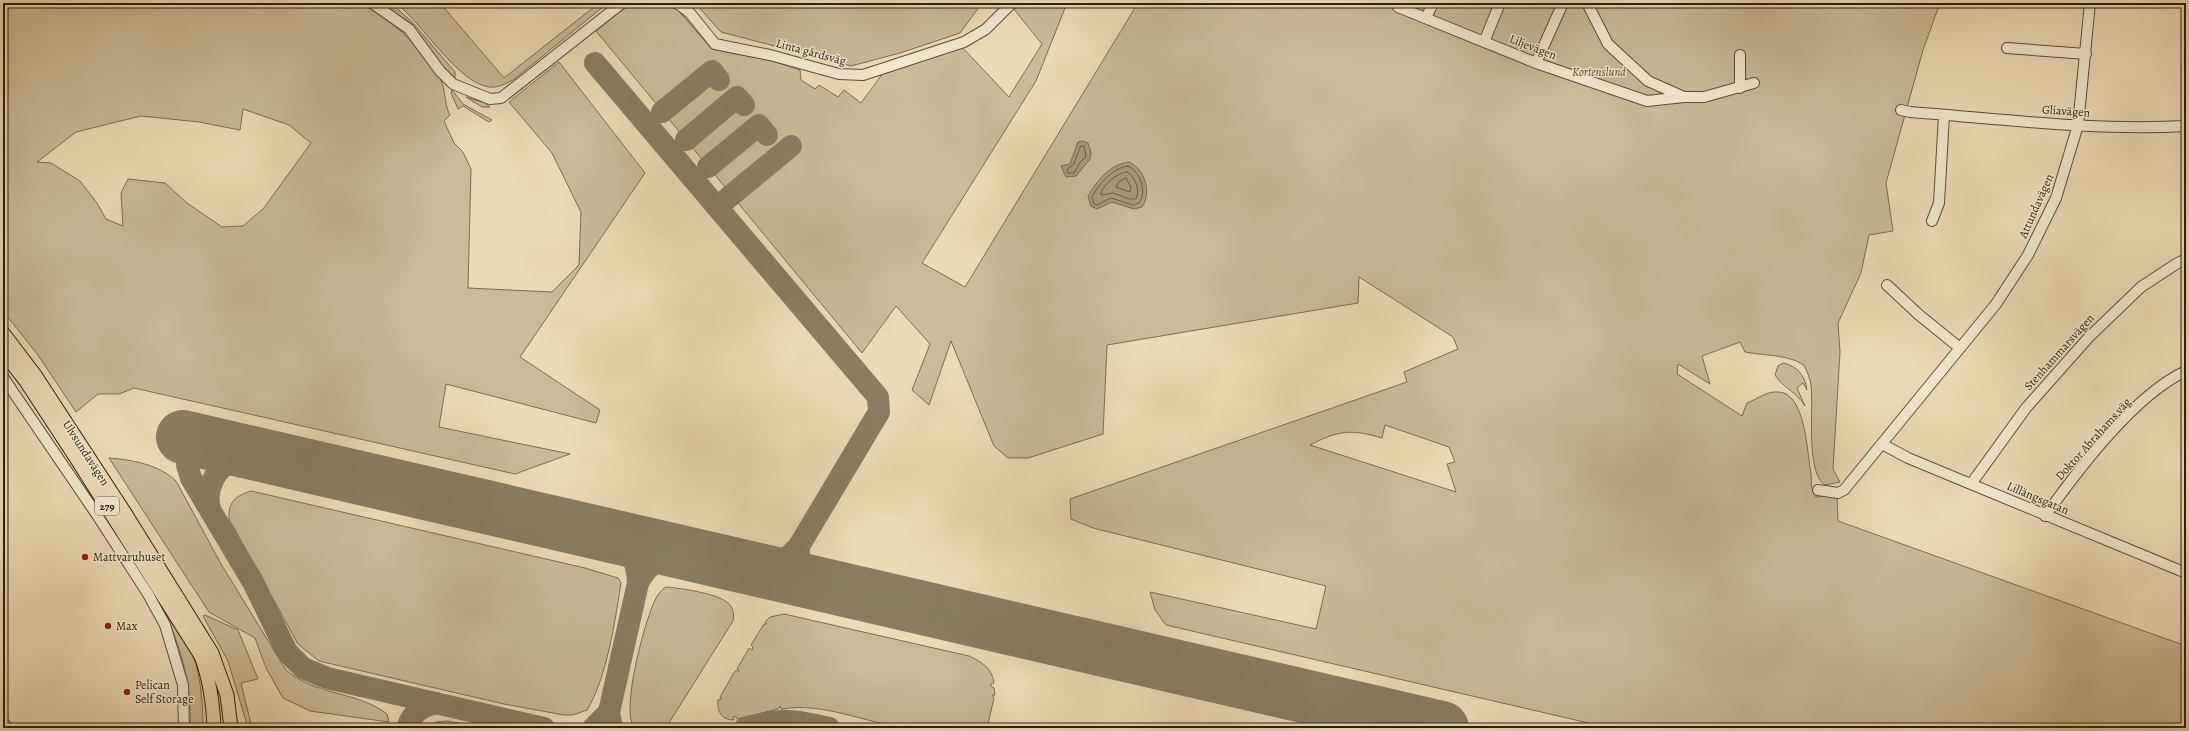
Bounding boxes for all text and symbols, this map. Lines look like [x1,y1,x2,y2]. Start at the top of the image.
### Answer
street label: Liljevägen [1507,31,1559,63]
street label: Linta gårdsväg [774,35,848,69]
park label: Kortenslund [1572,64,1626,80]
street label: Gliavägen [2041,101,2091,121]
street label: Attundavägen [2014,171,2057,241]
street label: Stenhammarsvägen [2020,310,2098,394]
street label: Doktor Abrahams väg [2052,394,2134,484]
street label: Ulvsundavägen [59,417,113,489]
street label: Lillängsgatan [2005,478,2072,518]
road number: 279 [95,497,119,515]
place label: Mattvaruhuset [93,549,165,565]
marker: Mattvaruhuset [80,552,90,562]
place label: Max [116,618,138,634]
marker: Max [103,621,113,631]
place label: Pelican Self Storage [135,677,194,707]
marker: Pelican Self Storage [122,687,132,697]

